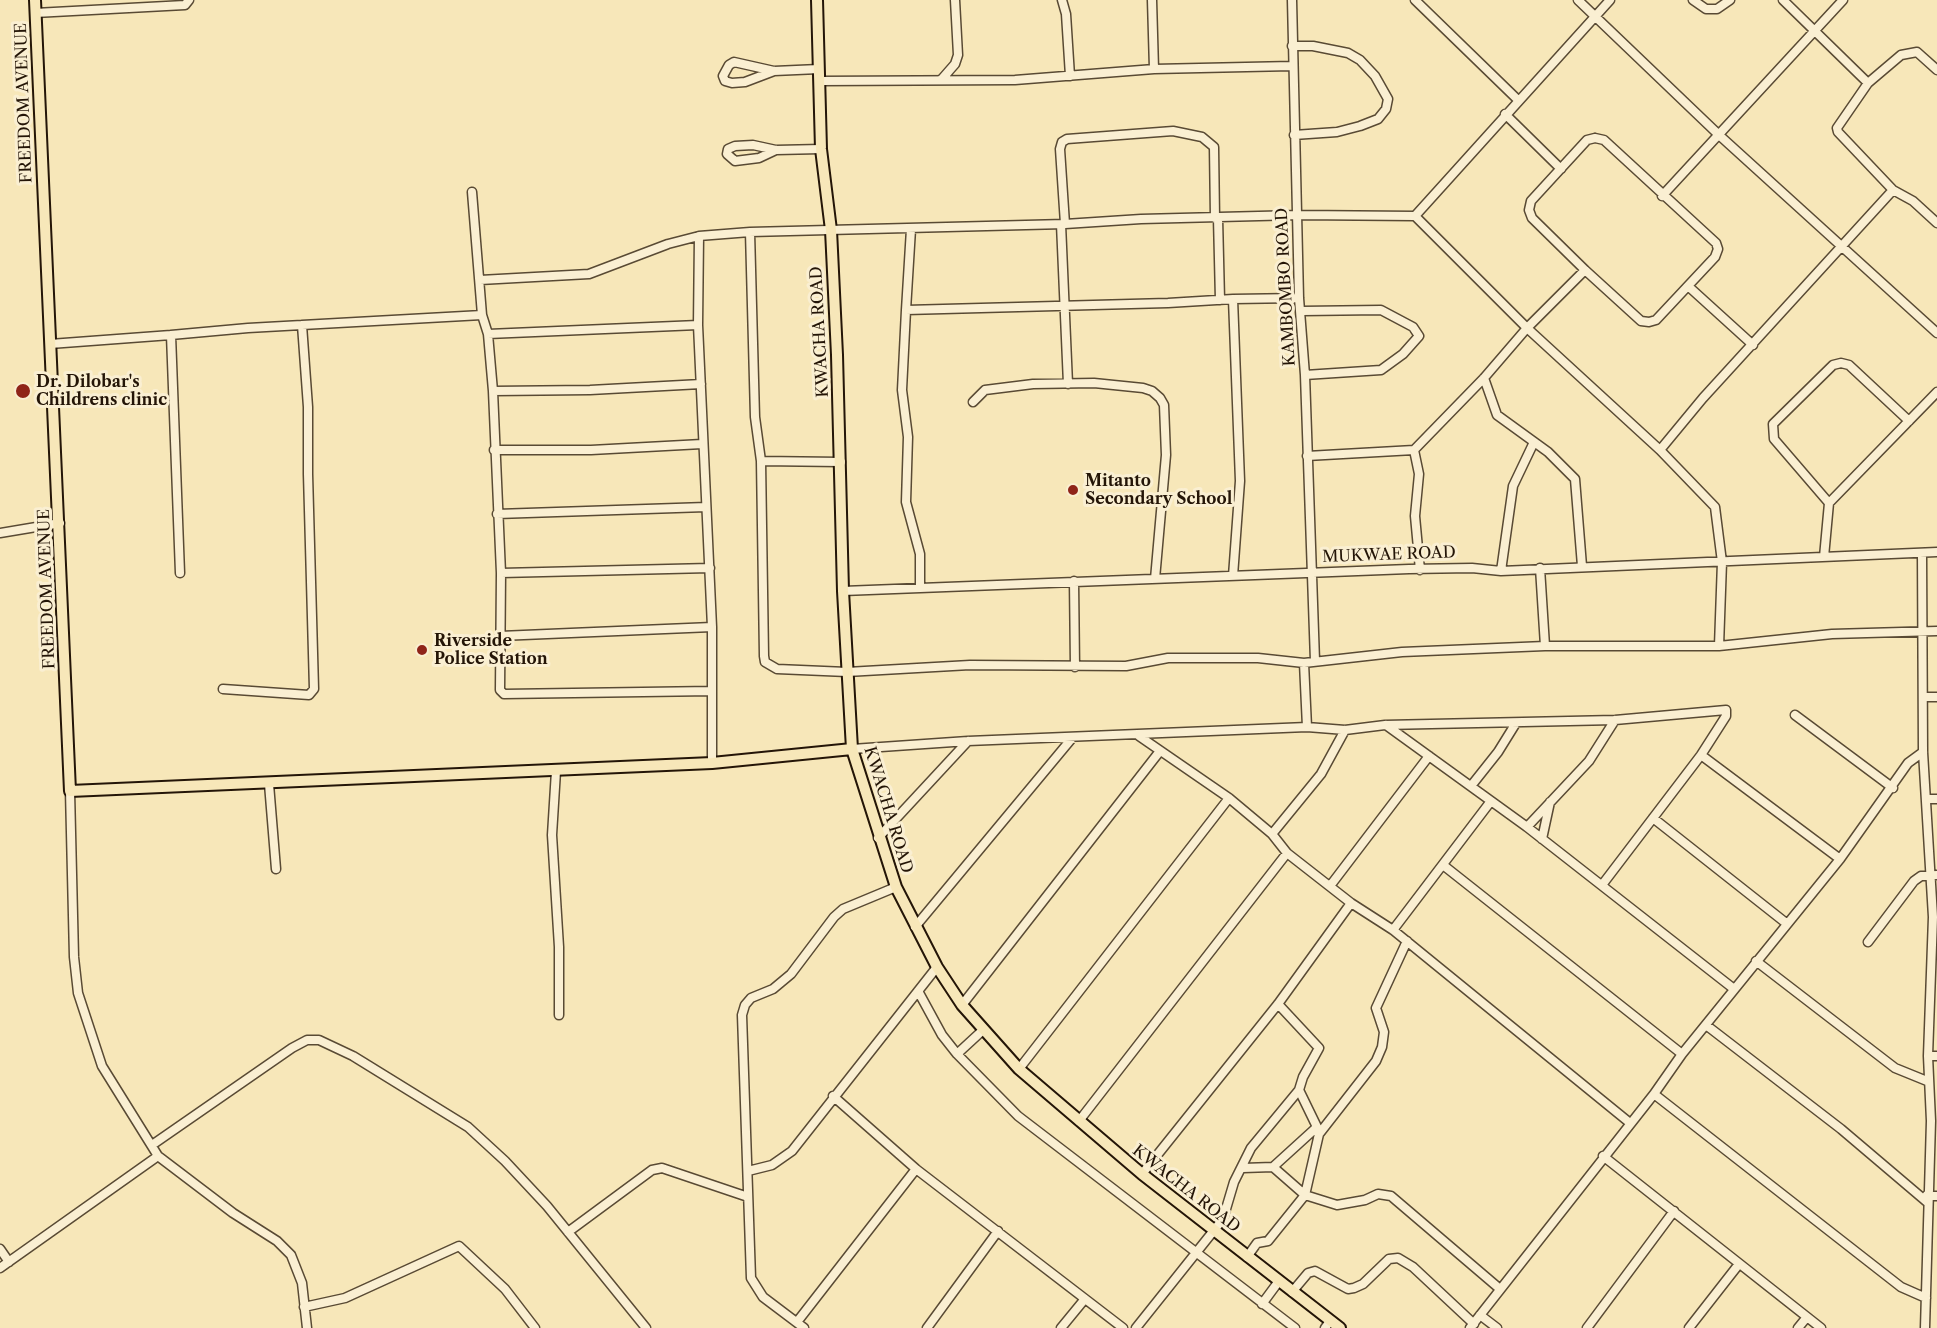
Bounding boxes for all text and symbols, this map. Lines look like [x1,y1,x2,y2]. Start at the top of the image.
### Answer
street label: FREEDOM AVENUE [12,23,36,183]
street label: KAMBOMBO ROAD [1272,207,1300,367]
street label: KWACHA ROAD [807,266,833,398]
place label: Dr. Dilobar's Childrens clinic [36,372,167,410]
marker: Dr. Dilobar's Childrens clinic [14,382,32,400]
place label: Mitanto Secondary School [1085,471,1232,509]
marker: Mitanto Secondary School [1066,483,1080,497]
street label: FREEDOM AVENUE [35,509,59,669]
street label: MUKWAE ROAD [1322,543,1456,567]
place label: Riverside Police Station [434,631,548,669]
marker: Riverside Police Station [415,643,429,657]
street label: KWACHA ROAD [860,744,916,876]
street label: KWACHA ROAD [1128,1141,1244,1237]

